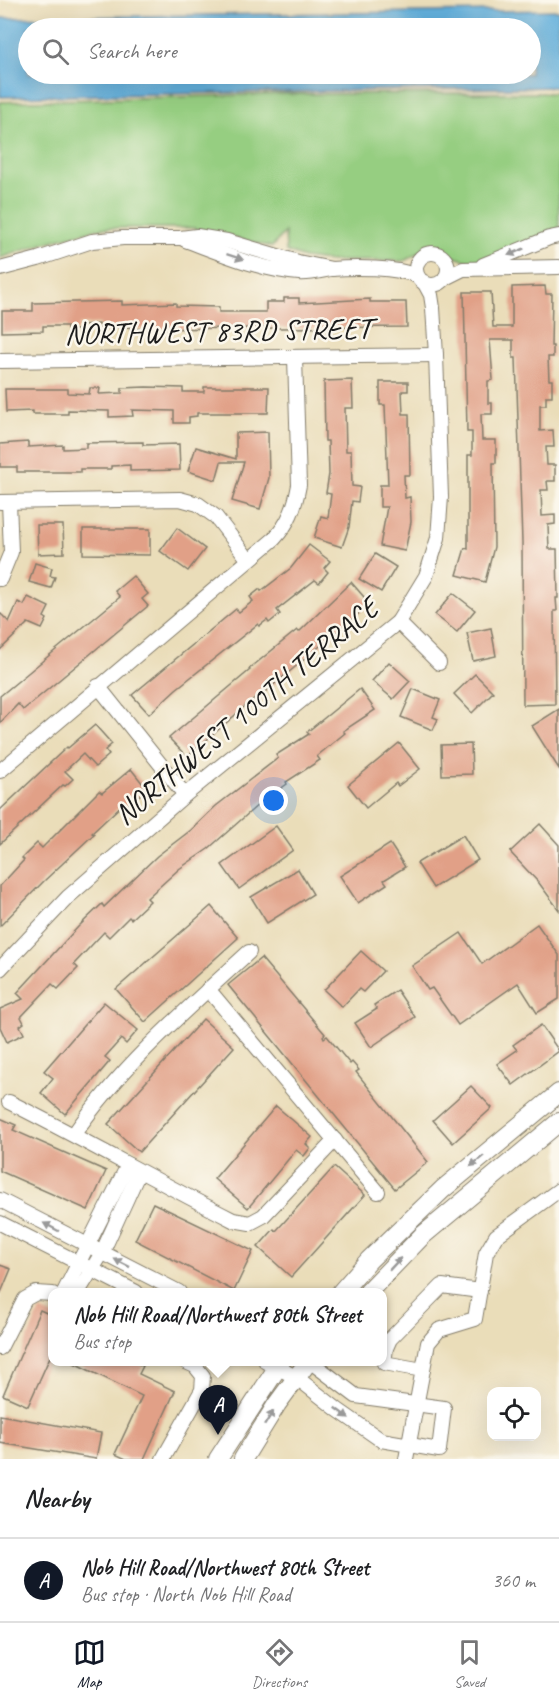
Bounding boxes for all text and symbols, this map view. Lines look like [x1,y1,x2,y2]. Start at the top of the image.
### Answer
search box [18,18,541,84]
icon: search [39,35,72,68]
text: Search here [87,37,177,65]
one-way arrow [506,247,524,257]
one-way arrow [226,253,244,262]
street label: NORTHWEST 83RD STREET [64,309,379,353]
street label: NORTHWEST 100TH TERRACE [106,587,389,833]
your location [259,786,288,815]
one-way arrow [469,1154,485,1167]
one-way arrow [42,1222,60,1232]
one-way arrow [113,1258,130,1268]
one-way arrow [387,1258,401,1272]
popup [48,1288,387,1366]
text: Nob Hill Road/Northwest 80th Street [73,1301,362,1329]
text: Bus stop [73,1329,131,1354]
pin: A [198,1386,238,1435]
map controls [487,1387,541,1441]
button: locate [487,1387,541,1441]
one-way arrow [334,1407,350,1419]
one-way arrow [263,1410,275,1426]
text: Nearby [24,1482,89,1515]
text: Nob Hill Road/Northwest 80th Street [81,1554,369,1582]
text: A [38,1568,49,1593]
text: 360 m [492,1568,535,1593]
text: Bus stop · North Nob Hill Road [81,1582,291,1607]
tab: Map [73,1636,106,1692]
tab: Directions [252,1636,307,1692]
tab: Saved [453,1636,486,1692]

